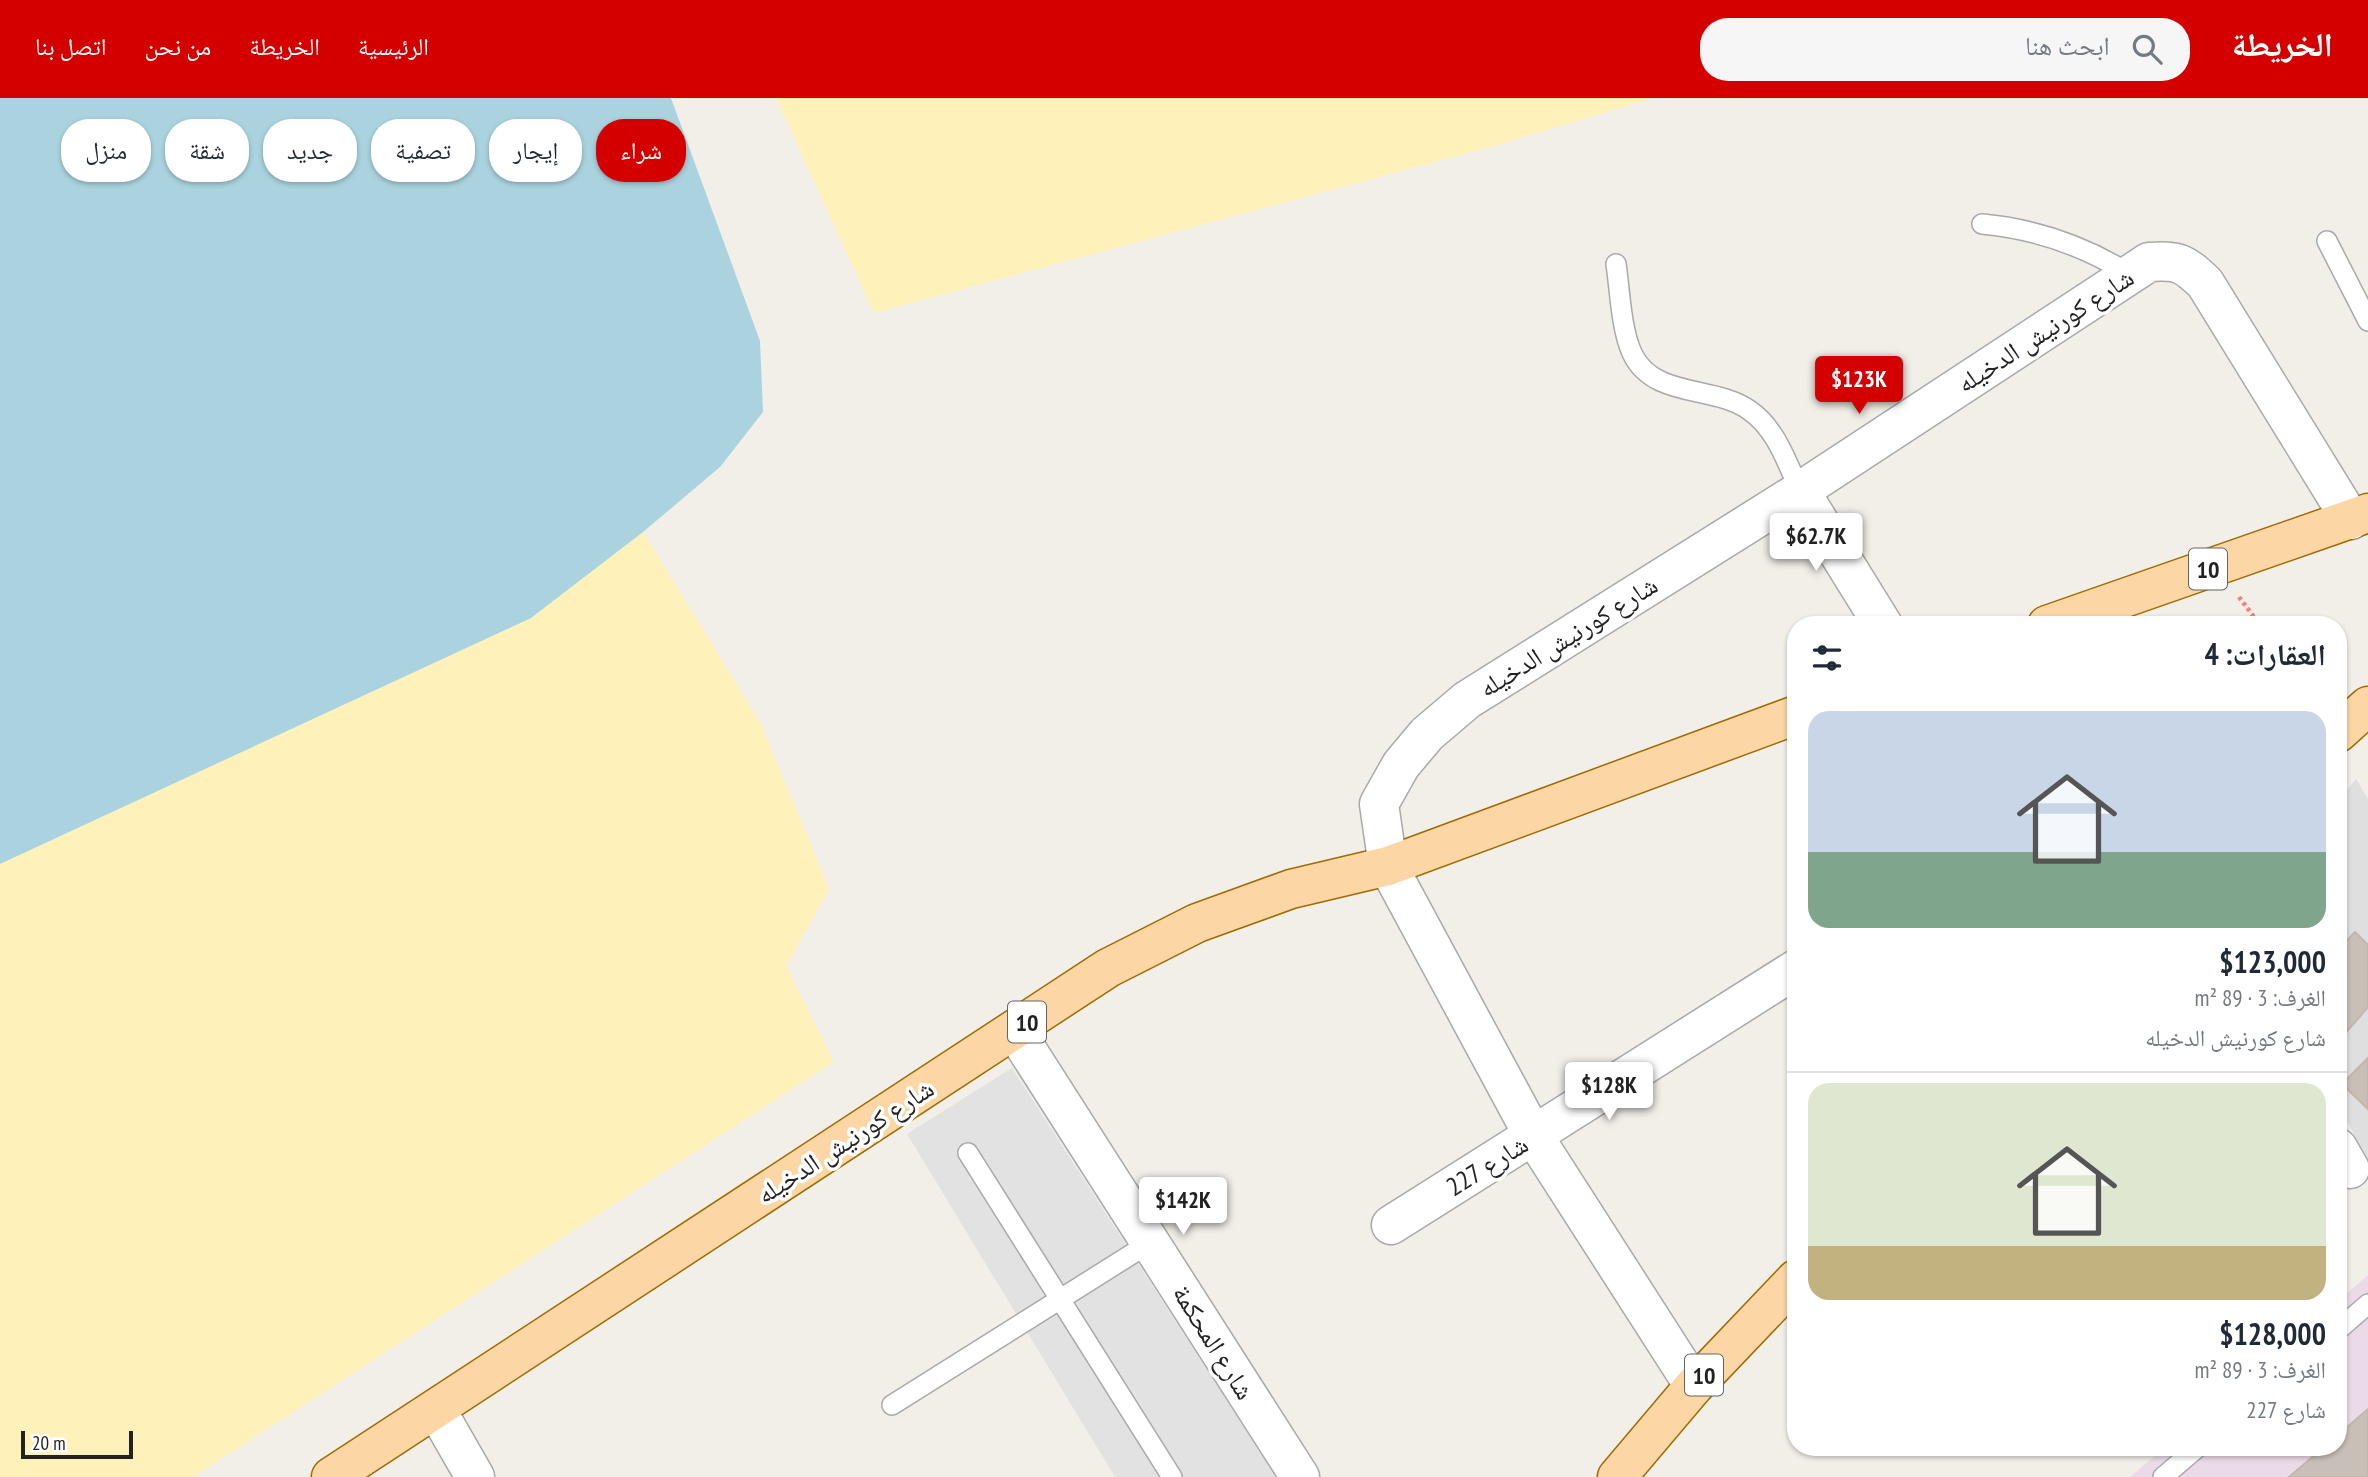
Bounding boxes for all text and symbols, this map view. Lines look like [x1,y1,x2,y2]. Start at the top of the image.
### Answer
search box [1700,18,2190,81]
text: الخريطة [2232,22,2333,65]
text: ابحث هنا [2025,29,2110,62]
icon: search [2128,30,2166,68]
text: اتصل بنا [35,31,107,62]
text: من نحن [145,31,211,62]
text: الخريطة [249,31,320,62]
text: الرئيسية [358,31,429,62]
chip: منزل [61,119,151,182]
chip: شقة [165,119,249,182]
chip: جديد [263,119,357,182]
chip: تصفية [371,119,475,182]
chip: إيجار [489,119,582,182]
chip: شراء [596,119,686,182]
street label: شارع كورنيش الدخيله [1950,260,2140,400]
pin: $123K [1810,356,1908,416]
text: $123K [1831,364,1887,393]
pin: $62.7K [1759,514,1873,573]
text: $62.7K [1786,521,1846,550]
road number: 10 [2189,548,2227,590]
street label: شارع كورنيش الدخيله [1473,568,1663,704]
text: العقارات: 4 [2204,634,2326,673]
icon: filters [1808,639,1846,677]
icon: home [2004,756,2130,882]
text: $123,000 [2219,942,2326,981]
text: الغرف: 3 · 89 m² [2195,983,2326,1012]
road number: 10 [1008,1002,1046,1042]
text: شارع كورنيش الدخيله [2145,1023,2326,1052]
pin: $128K [1560,1062,1658,1122]
text: $128K [1581,1070,1637,1099]
street label: شارع كورنيش الدخيله [750,1071,940,1211]
street label: شارع 227 [1440,1127,1534,1203]
icon: home [2004,1128,2130,1254]
pin: $142K [1134,1178,1232,1237]
text: $142K [1155,1185,1211,1214]
street label: شارع المحكمة [1166,1279,1262,1405]
text: $128,000 [2219,1314,2326,1353]
road number: 10 [1685,1354,1723,1395]
text: الغرف: 3 · 89 m² [2195,1355,2326,1384]
text: شارع 227 [2246,1395,2326,1424]
scale bar [21,1428,133,1460]
text: 20 m [32,1431,66,1455]

